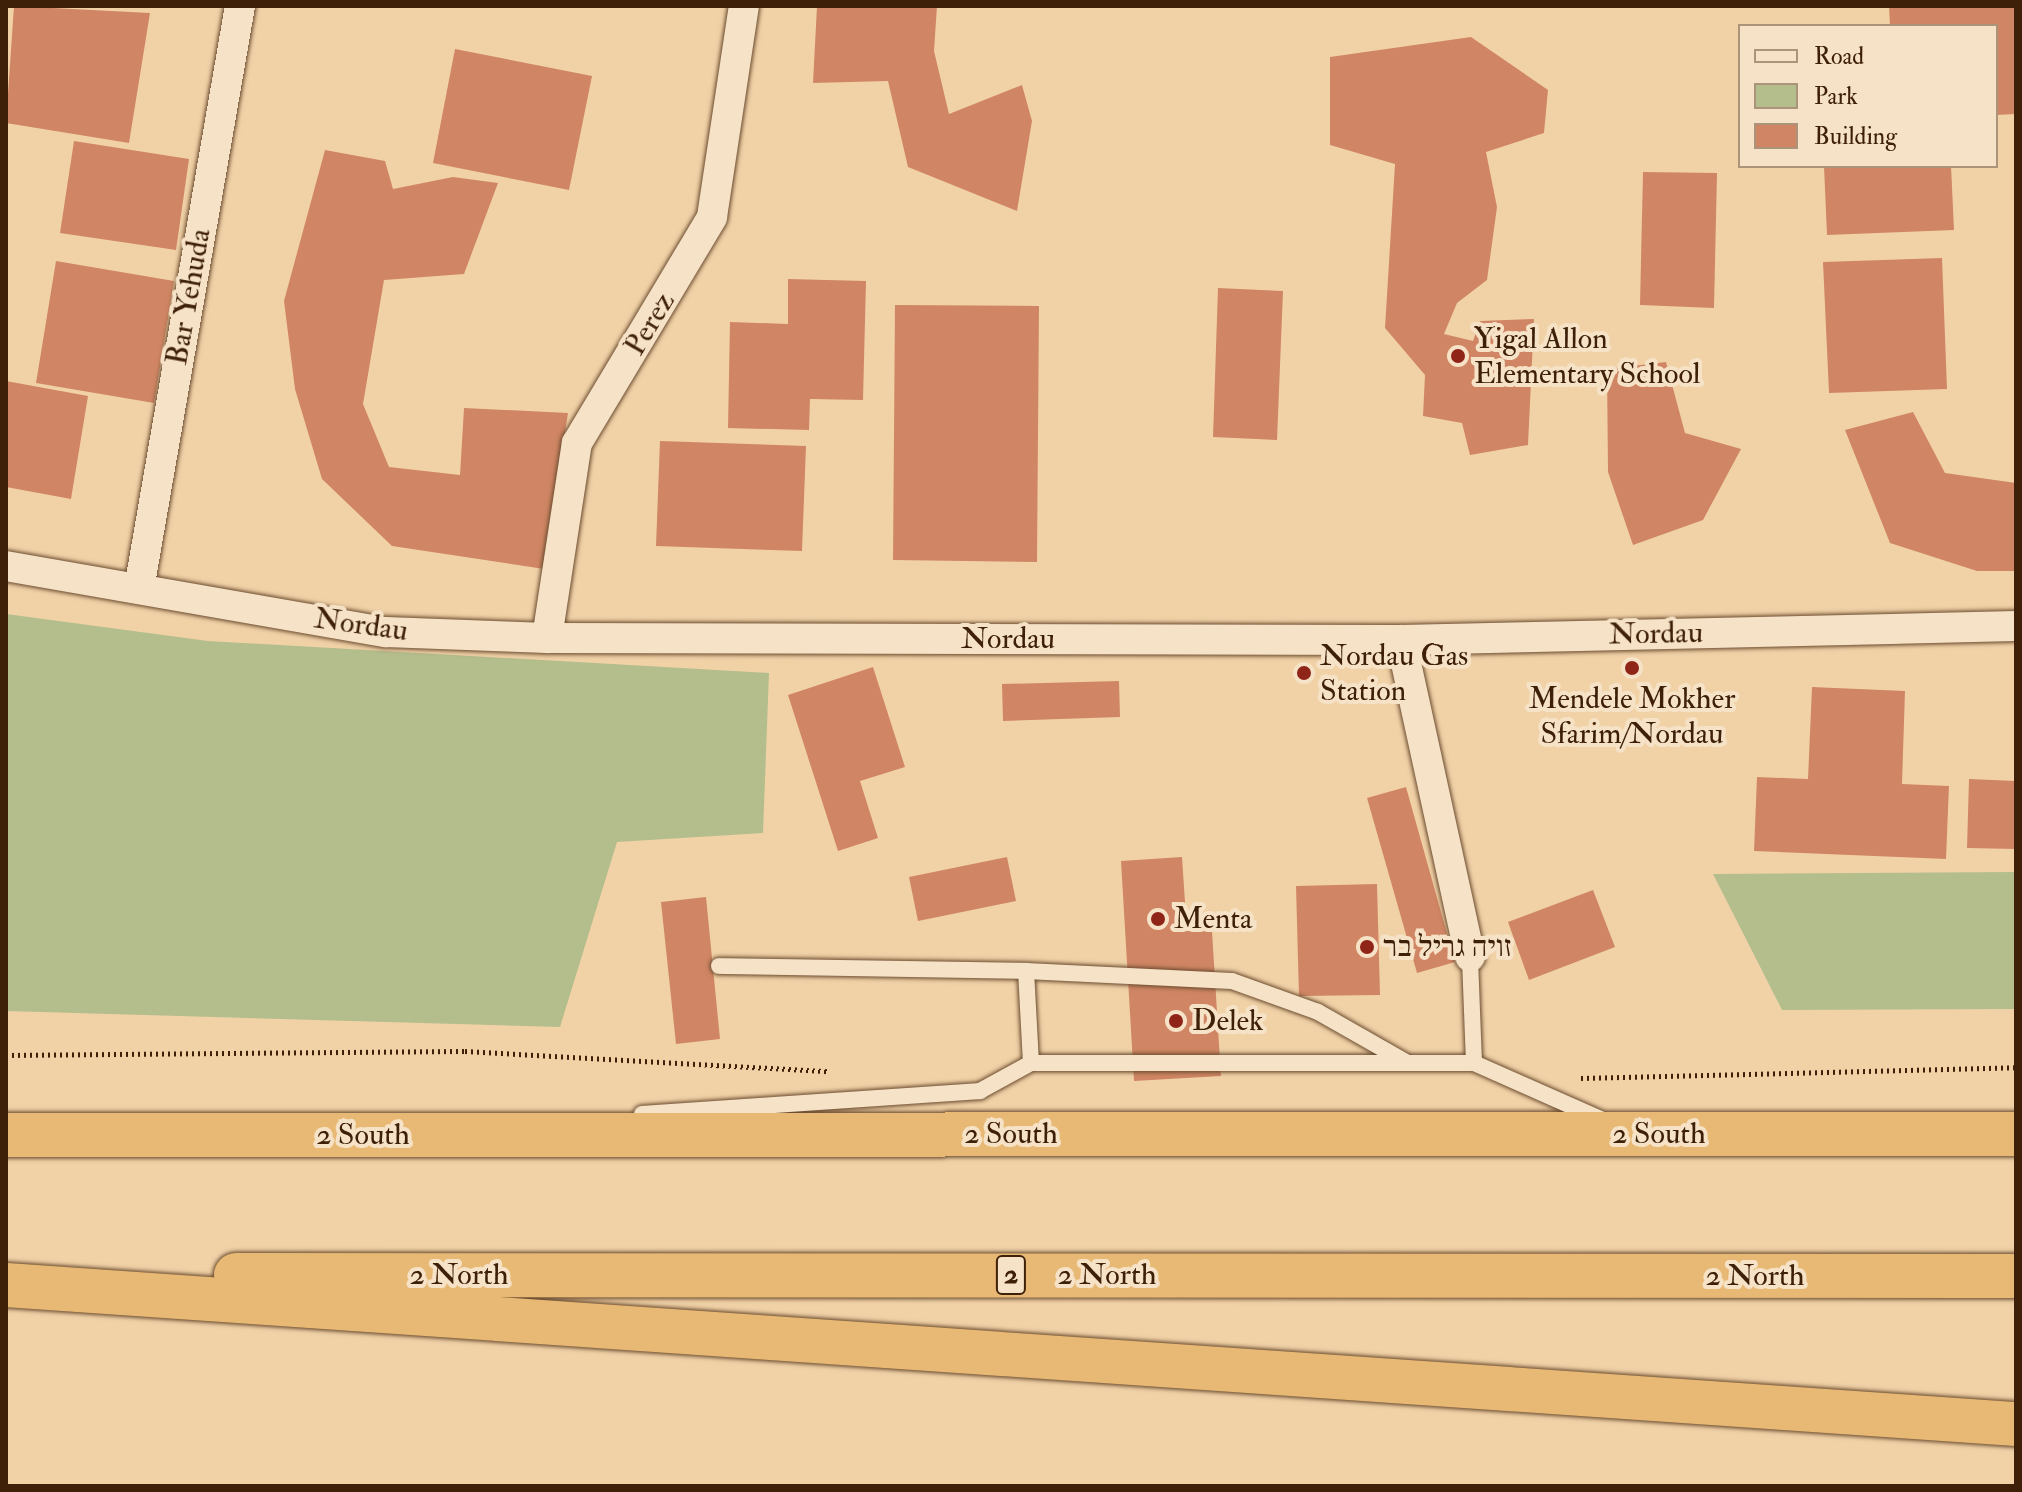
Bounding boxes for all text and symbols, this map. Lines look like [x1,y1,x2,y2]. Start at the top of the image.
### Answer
legend [1738,24,1998,168]
text: Road [1814,41,1864,72]
text: Park [1814,81,1858,112]
text: Building [1814,121,1897,152]
street label: Bar Yehuda [159,226,219,368]
street label: Perez [617,286,683,362]
place label: Yigal Allon Elementary School [1474,321,1700,392]
marker: Yigal Allon Elementary School [1449,347,1467,365]
street label: Nordau [312,601,410,649]
street label: Nordau [1609,615,1703,653]
street label: Nordau [961,621,1055,657]
place label: Nordau Gas Station [1320,638,1468,708]
marker: Mendele Mokher Sfarim/Nordau [1623,659,1641,677]
marker: Nordau Gas Station [1295,664,1313,682]
place label: Mendele Mokher Sfarim/Nordau [1529,681,1735,752]
place label: Menta [1174,901,1252,937]
marker: Menta [1149,910,1167,928]
place label: זויה גריל בר [1383,929,1512,965]
marker: זויה גריל בר [1358,938,1376,956]
place label: Delek [1192,1003,1263,1039]
marker: Delek [1167,1012,1185,1030]
street label: 2 South [964,1116,1058,1152]
street label: 2 South [1612,1116,1706,1152]
street label: 2 South [316,1117,410,1153]
road number: 2 [995,1251,1027,1299]
street label: 2 North [410,1257,508,1293]
street label: 2 North [1058,1257,1156,1293]
street label: 2 North [1706,1258,1804,1294]

